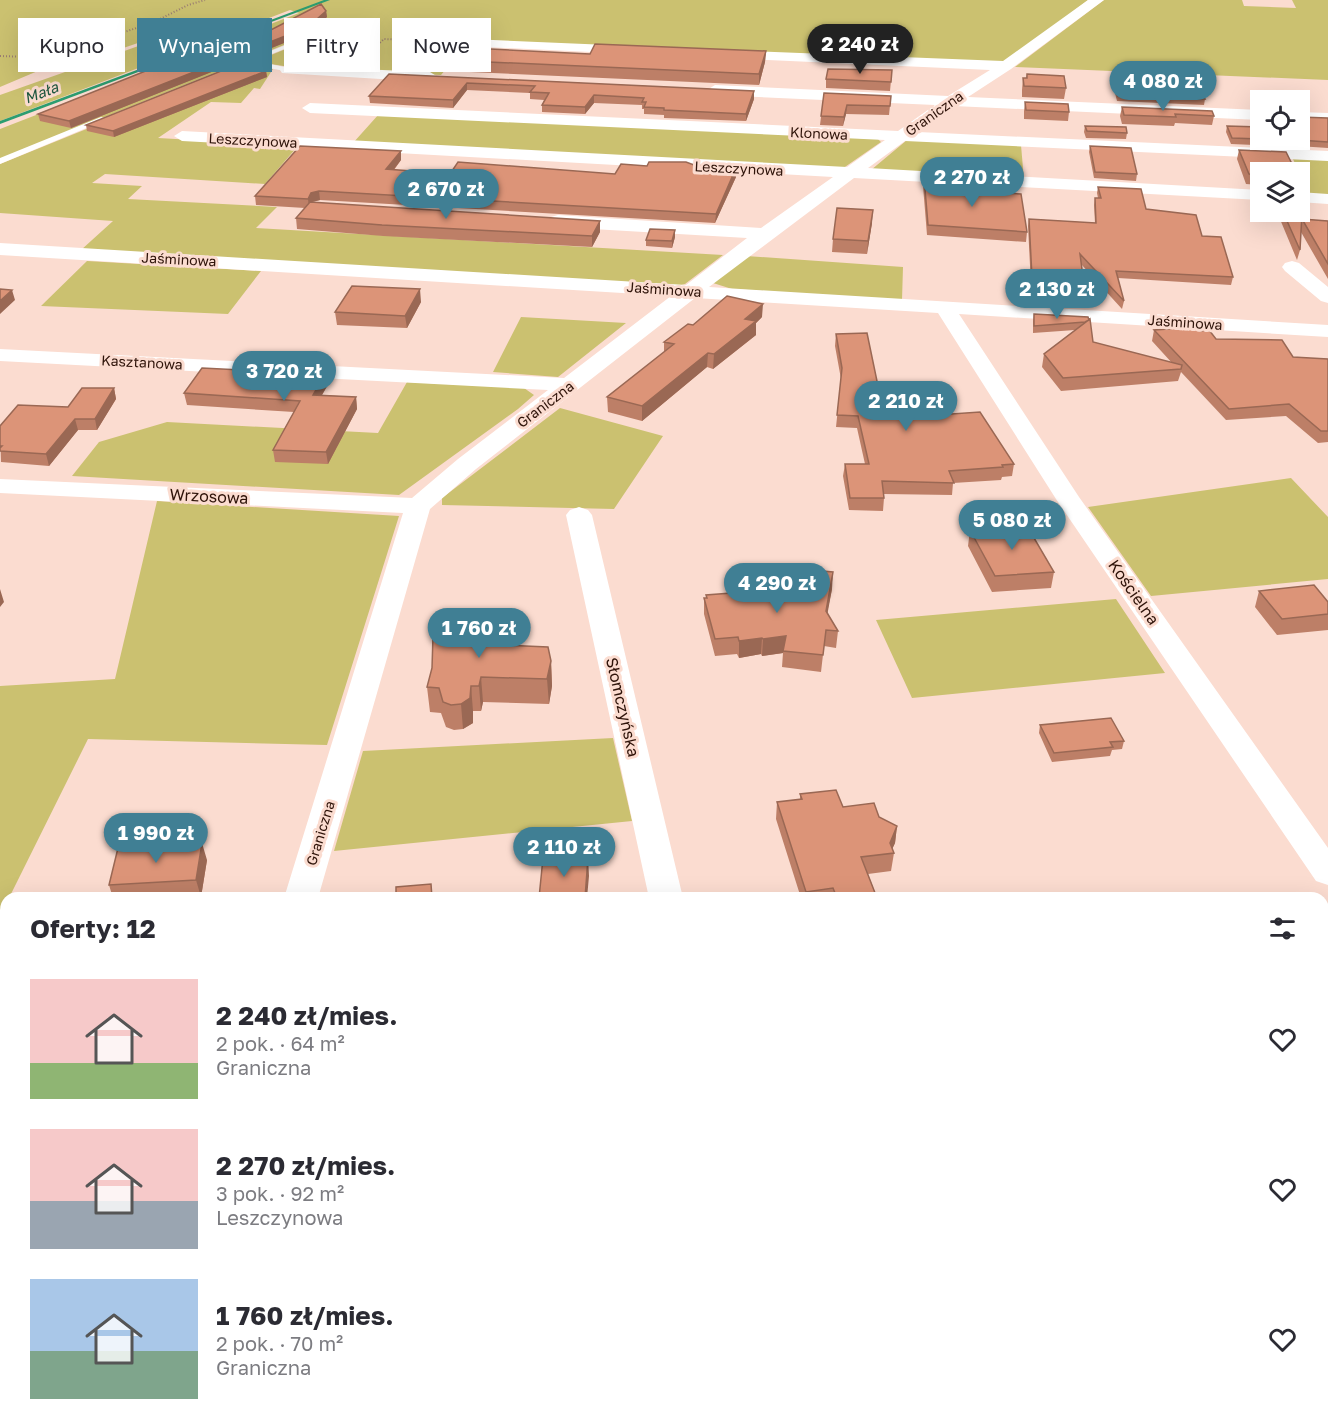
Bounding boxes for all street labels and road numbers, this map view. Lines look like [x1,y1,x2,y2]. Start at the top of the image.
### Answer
street label: Graniczna [902,87,966,139]
street label: Klonowa [790,123,848,143]
street label: Leszczynowa [208,129,298,151]
street label: Leszczynowa [694,157,784,179]
street label: Jaśminowa [141,249,217,269]
street label: Jaśminowa [626,278,702,300]
street label: Jaśminowa [1147,311,1223,333]
street label: Kasztanowa [101,351,183,373]
street label: Graniczna [513,377,577,431]
street label: Wrzosowa [169,484,249,508]
street label: Kościelna [1104,556,1164,628]
street label: Słomczyńska [602,655,644,759]
street label: Graniczna [302,799,338,867]

